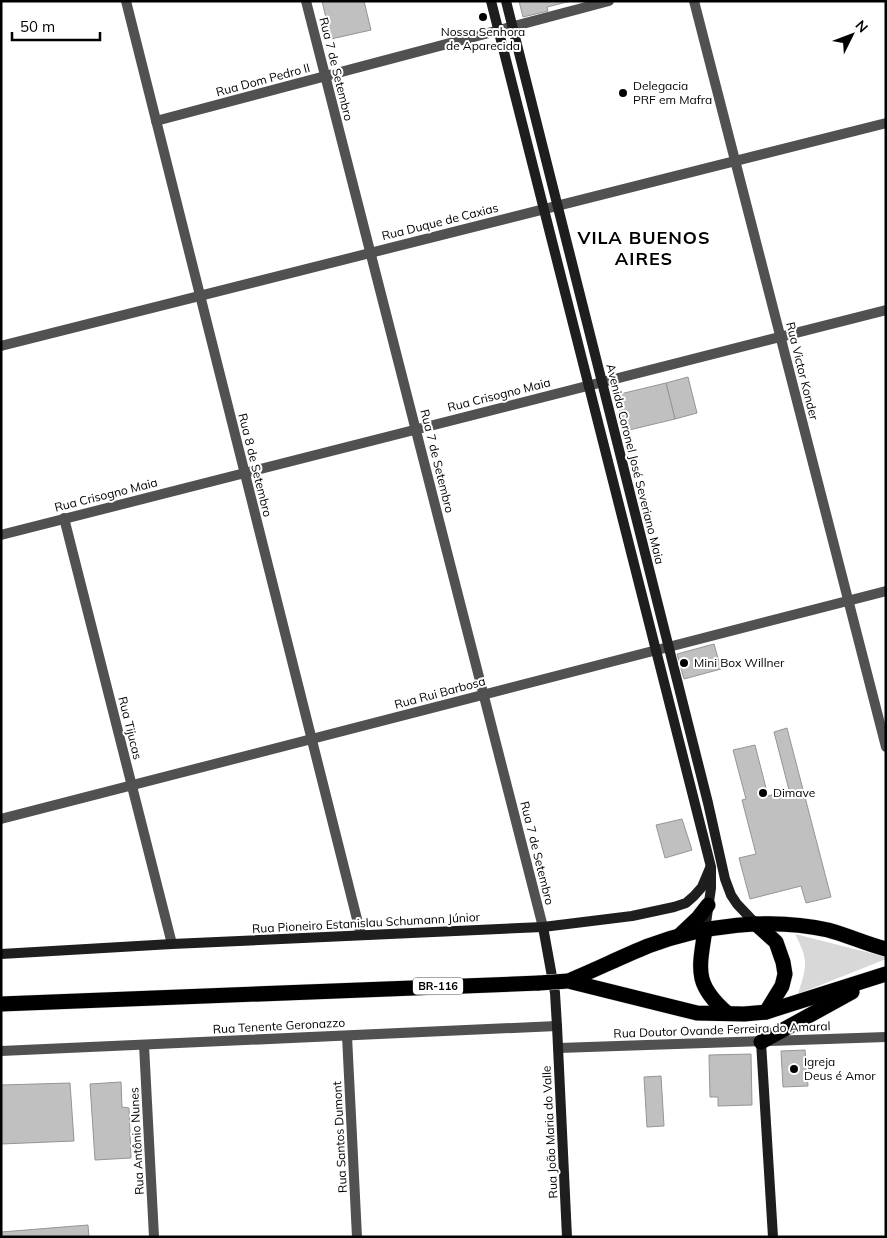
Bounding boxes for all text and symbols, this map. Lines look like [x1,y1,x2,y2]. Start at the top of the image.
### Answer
scale bar [12,10,100,42]
north arrow [827,10,877,60]
marker: Nossa Senhora de Aparecida [477,11,489,23]
street label: Rua 7 de Setembro [316,15,357,122]
text: N [851,16,872,36]
text: 50 m [20,17,55,36]
place label: Nossa Senhora de Aparecida [441,24,525,53]
street label: Rua Dom Pedro II [214,60,312,99]
place label: Delegacia PRF em Mafra [633,78,712,107]
marker: Delegacia PRF em Mafra [617,87,629,99]
street label: Rua Duque de Caxias [380,200,500,243]
district label: VILA BUENOS AIRES [576,226,711,270]
street label: Rua Victor Konder [783,320,822,422]
street label: Avenida Coronel José Severiano Maia [603,362,668,566]
street label: Rua Crisogno Maia [446,374,552,415]
street label: Rua 7 de Setembro [417,407,458,514]
street label: Rua 8 de Setembro [235,411,276,518]
street label: Rua Crisogno Maia [53,474,159,515]
place label: Mini Box Willner [694,655,785,670]
marker: Mini Box Willner [678,657,690,669]
street label: Rua Rui Barbosa [393,673,487,712]
street label: Rua Tijucas [115,695,146,761]
place label: Dimave [773,785,815,800]
marker: Dimave [757,787,769,799]
street label: Rua 7 de Setembro [517,799,558,906]
street label: Rua Pioneiro Estanislau Schumann Júnior [252,909,481,936]
road number: BR-116 [413,978,463,994]
street label: Rua Tenente Geronazzo [212,1015,346,1036]
street label: Rua Doutor Ovande Ferreira do Amaral [613,1018,831,1041]
place label: Igreja Deus é Amor [804,1054,876,1083]
marker: Igreja Deus é Amor [788,1063,800,1075]
street label: Rua João Maria do Valle [539,1065,560,1199]
street label: Rua Santos Dumont [329,1081,350,1193]
street label: Rua Antônio Nunes [126,1087,147,1195]

